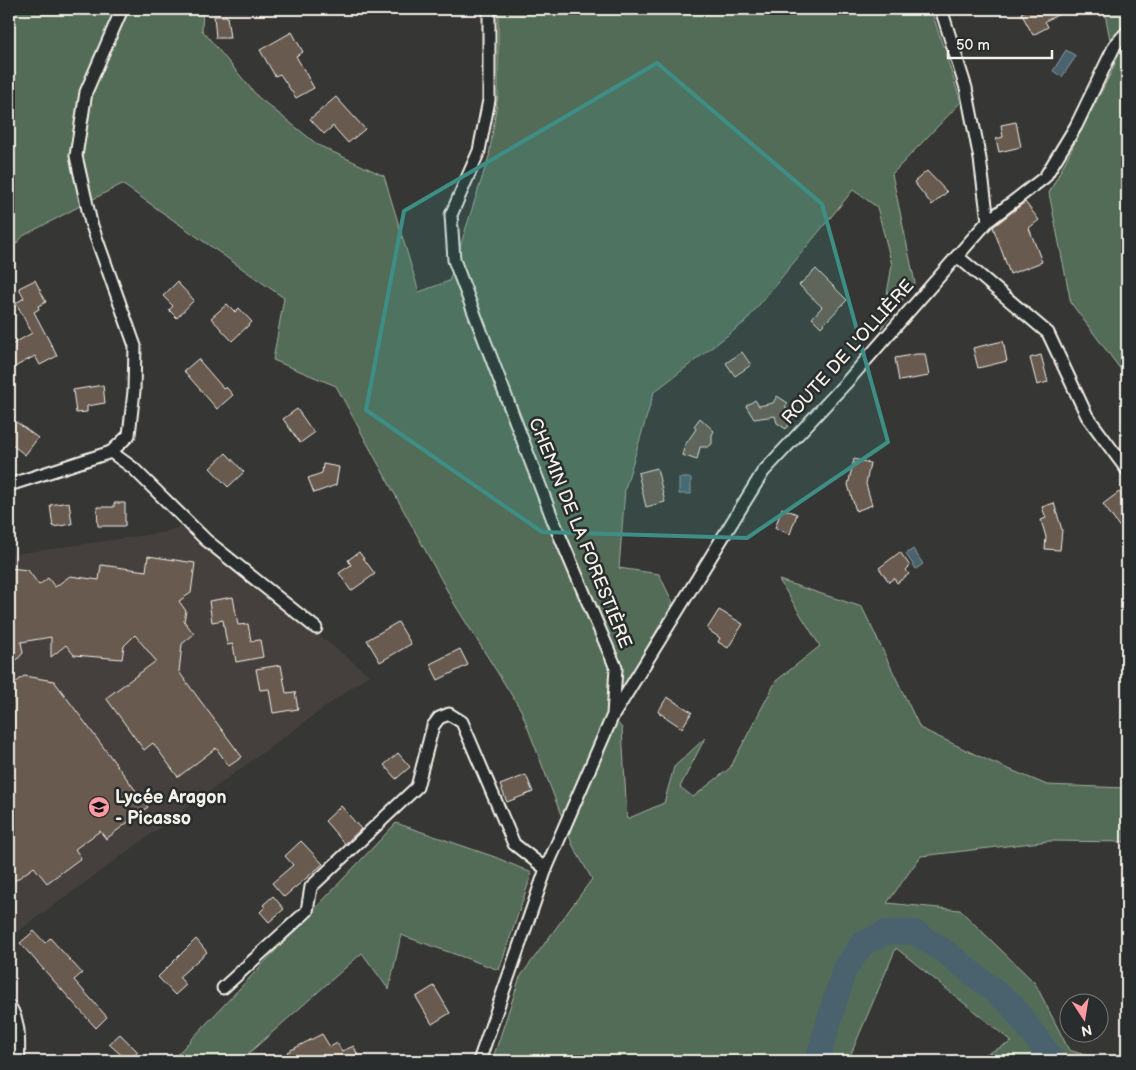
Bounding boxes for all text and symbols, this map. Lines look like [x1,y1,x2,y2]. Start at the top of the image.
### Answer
scale bar [948,28,1052,60]
text: 50 m [956,36,990,55]
street label: ROUTE DE L'OLLIÈRE [776,274,919,429]
street label: CHEMIN DE LA FORESTIÈRE [524,414,638,651]
place label: Lycée Aragon - Picasso [115,787,227,829]
school or university icon: Lycée Aragon - Picasso [87,795,111,819]
north arrow [1058,992,1108,1042]
text: N [1080,1021,1094,1040]

